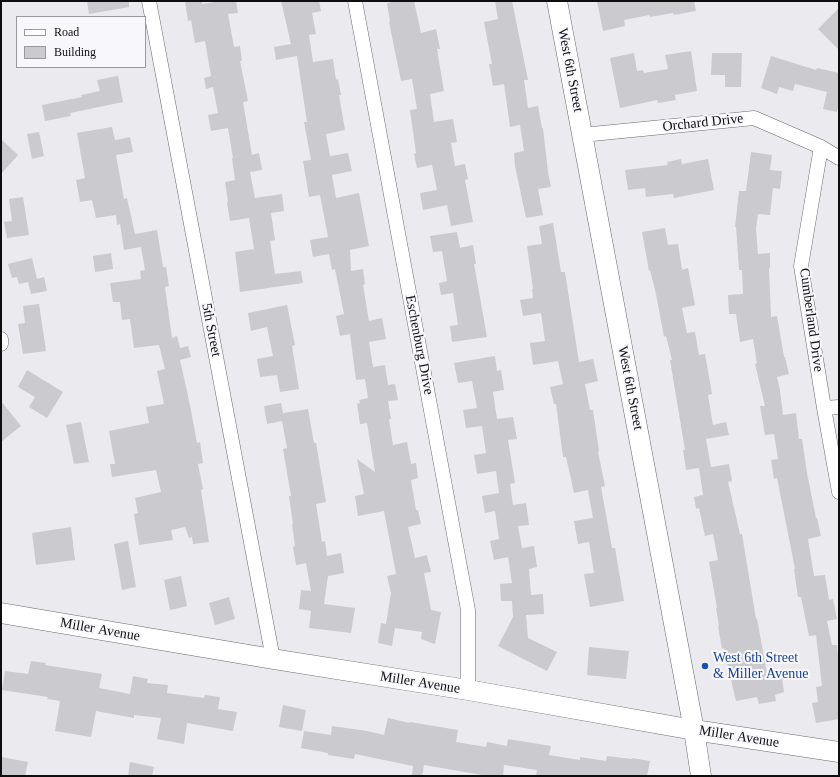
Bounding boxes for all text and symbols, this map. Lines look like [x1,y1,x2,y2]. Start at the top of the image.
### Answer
legend [16,16,146,68]
text: Road [54,25,79,39]
street label: West 6th Street [554,27,586,113]
text: Building [54,45,96,59]
street label: Orchard Drive [662,110,744,136]
street label: Cumberland Drive [795,267,827,373]
street label: Eschenburg Drive [401,294,437,396]
street label: 5th Street [198,302,224,358]
street label: West 6th Street [614,345,646,431]
street label: Miller Avenue [59,615,141,645]
place label: West 6th Street & Miller Avenue [713,650,808,682]
marker: West 6th Street & Miller Avenue [700,661,710,671]
street label: Miller Avenue [379,668,461,698]
street label: Miller Avenue [698,722,780,752]

